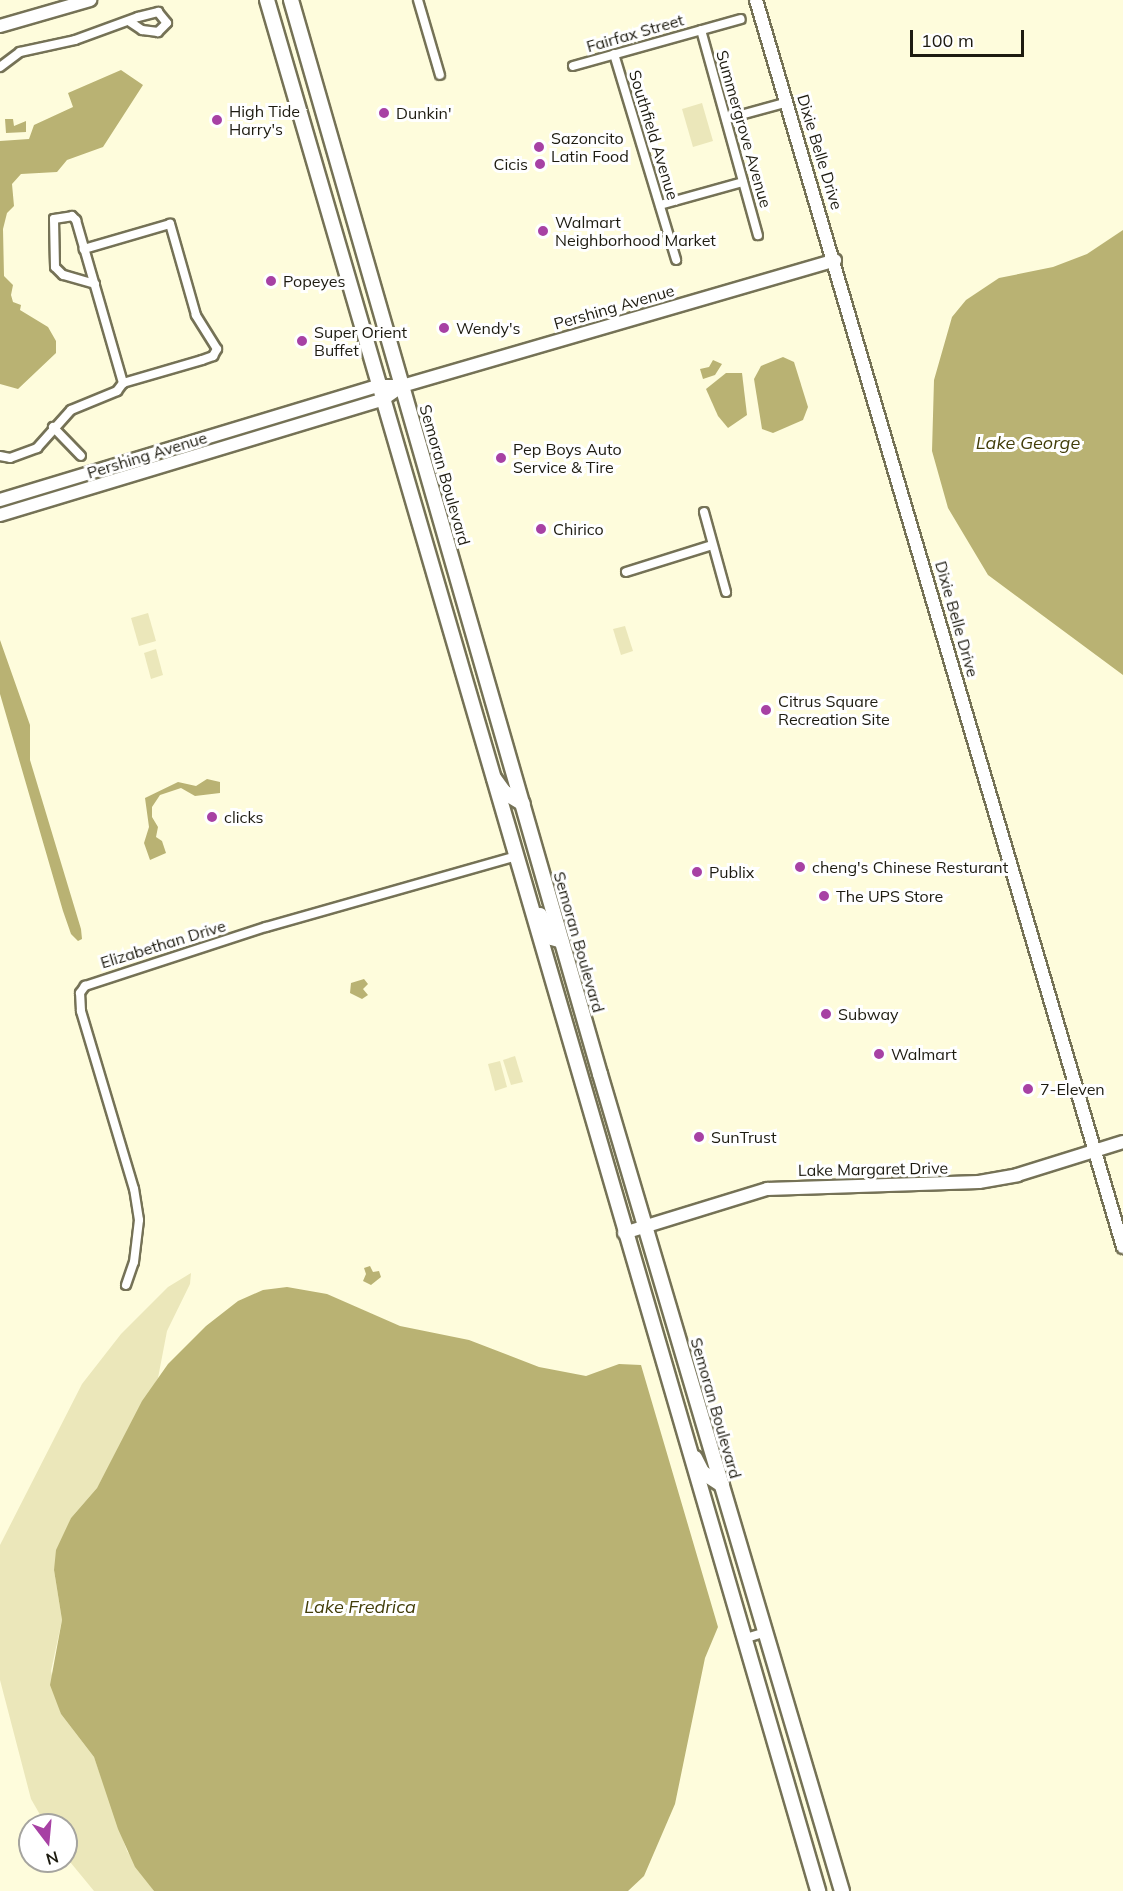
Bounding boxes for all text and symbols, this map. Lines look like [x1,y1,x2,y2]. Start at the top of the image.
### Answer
street label: Fairfax Street [584,10,686,56]
scale bar [913,18,1027,56]
text: 100 m [921,29,974,52]
street label: Summergrove Avenue [712,48,776,210]
street label: Southfield Avenue [625,68,683,202]
street label: Dixie Belle Drive [793,92,847,212]
place label: High Tide Harry's [229,101,300,139]
place label: Dunkin' [396,103,452,123]
marker: Dunkin' [377,106,391,120]
marker: High Tide Harry's [210,113,224,127]
place label: Sazoncito Latin Food [551,128,629,166]
marker: Sazoncito Latin Food [532,140,546,154]
place label: Cicis [494,154,528,174]
marker: Cicis [533,157,547,171]
place label: Walmart Neighborhood Market [555,212,716,250]
marker: Walmart Neighborhood Market [536,224,550,238]
place label: Popeyes [283,271,345,291]
marker: Popeyes [264,274,278,288]
street label: Pershing Avenue [551,281,677,333]
place label: Wendy's [456,318,520,338]
marker: Wendy's [437,321,451,335]
place label: Super Orient Buffet [314,322,407,360]
marker: Super Orient Buffet [295,334,309,348]
street label: Semoran Boulevard [416,402,474,548]
street label: Pershing Avenue [85,428,209,482]
water label: Lake George [976,432,1080,454]
place label: Pep Boys Auto Service & Tire [513,439,622,477]
marker: Pep Boys Auto Service & Tire [494,451,508,465]
place label: Chirico [553,519,604,539]
marker: Chirico [534,522,548,536]
street label: Dixie Belle Drive [931,559,983,679]
place label: Citrus Square Recreation Site [778,691,890,729]
marker: Citrus Square Recreation Site [759,703,773,717]
place label: clicks [224,807,263,827]
marker: clicks [205,810,219,824]
place label: cheng's Chinese Resturant [812,857,1008,877]
marker: cheng's Chinese Resturant [793,860,807,874]
place label: Publix [709,862,754,882]
marker: Publix [690,865,704,879]
street label: Semoran Boulevard [550,869,608,1015]
place label: The UPS Store [836,886,943,906]
marker: The UPS Store [817,889,831,903]
street label: Elizabethan Drive [98,916,228,972]
place label: Subway [838,1004,898,1024]
marker: Subway [819,1007,833,1021]
place label: Walmart [891,1044,957,1064]
marker: Walmart [872,1047,886,1061]
place label: 7-Eleven [1040,1079,1105,1099]
marker: 7-Eleven [1021,1082,1035,1096]
place label: SunTrust [711,1127,777,1147]
marker: SunTrust [692,1130,706,1144]
street label: Lake Margaret Drive [798,1158,948,1180]
street label: Semoran Boulevard [687,1335,745,1481]
water label: Lake Fredrica [304,1596,416,1618]
north arrow [18,1813,78,1873]
text: N [44,1847,61,1870]

